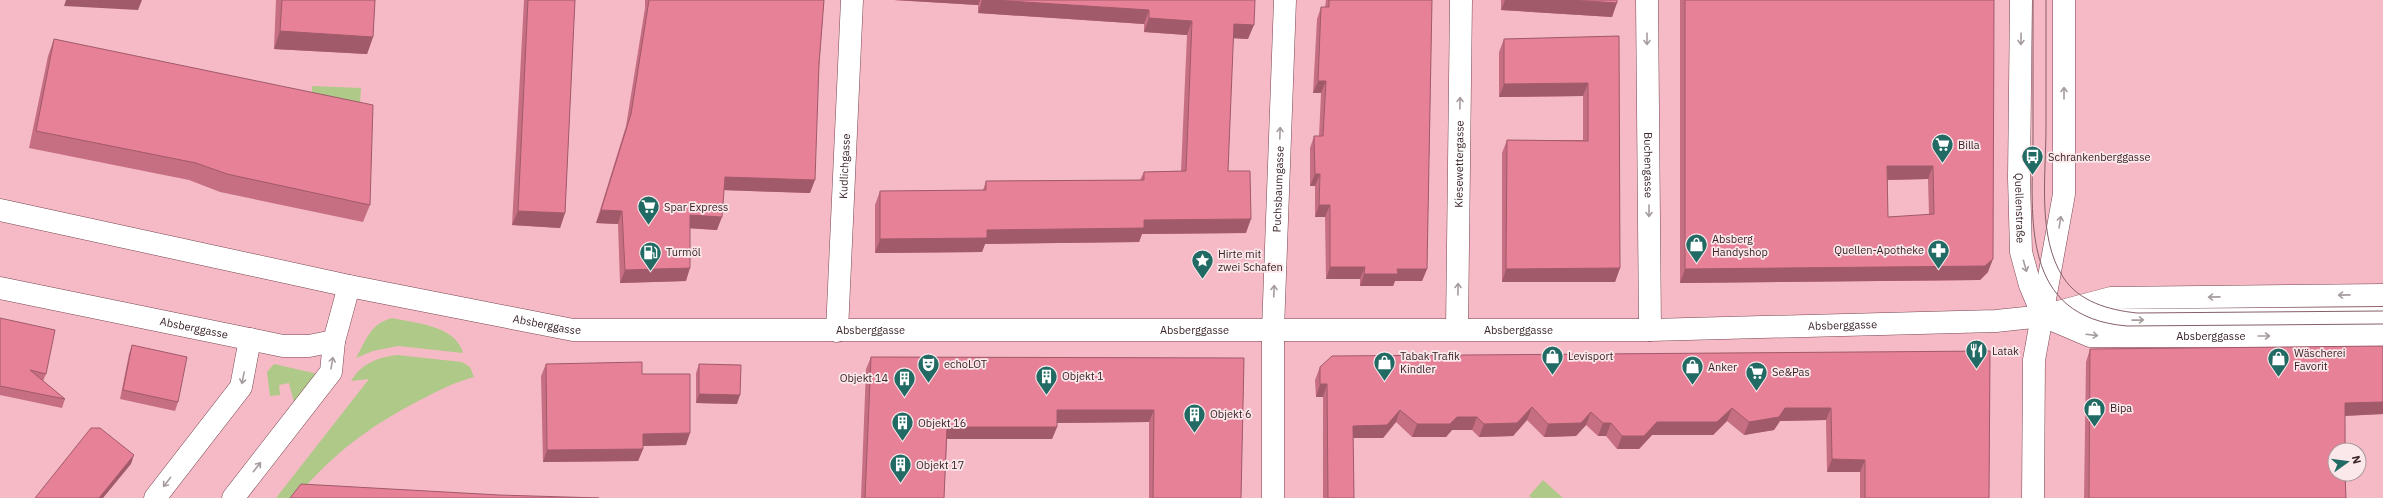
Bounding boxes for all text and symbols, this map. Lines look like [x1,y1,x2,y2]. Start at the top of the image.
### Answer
one-way arrow [1643,32,1651,45]
one-way arrow [2017,32,2025,45]
one-way arrow [2060,87,2068,100]
one-way arrow [1456,97,1464,110]
street label: Kiesewettergasse [1451,120,1467,208]
one-way arrow [1277,127,1284,140]
street label: Buchengasse [1641,132,1656,198]
supermarket icon: Billa [1929,132,1955,165]
street label: Kudlichgasse [836,133,853,199]
place label: Billa [1958,138,1980,152]
bus stop icon: Schrankenberggasse [2019,144,2045,177]
street label: Puchsbaumgasse [1270,146,1287,233]
place label: Schrankenberggasse [2048,150,2151,164]
street label: Quellenstraße [2012,173,2028,243]
supermarket icon: Spar Express [636,194,662,227]
place label: Spar Express [664,200,728,214]
one-way arrow [1645,204,1653,217]
one-way arrow [2056,216,2064,229]
shop icon: Absberg Handyshop [1683,232,1709,265]
place label: Absberg Handyshop [1712,232,1768,259]
pharmacy icon: Quellen-Apotheke [1926,237,1952,270]
fuel station icon: Turmöl [638,239,664,272]
place label: Quellen-Apotheke [1834,243,1924,257]
place label: Turmöl [666,245,701,259]
place icon: Hirte mit zwei Schafen [1190,247,1216,280]
place label: Hirte mit zwei Schafen [1218,247,1283,274]
one-way arrow [2022,260,2029,273]
one-way arrow [1454,283,1462,296]
one-way arrow [1271,285,1278,298]
one-way arrow [2338,291,2351,299]
one-way arrow [2208,293,2221,301]
street label: Absberggasse [512,311,581,337]
street label: Absberggasse [159,314,229,342]
one-way arrow [2131,316,2144,324]
street label: Absberggasse [1808,317,1877,333]
street label: Absberggasse [836,323,905,337]
street label: Absberggasse [1160,323,1229,337]
street label: Absberggasse [1484,323,1553,337]
street label: Absberggasse [2176,329,2246,343]
one-way arrow [2086,331,2099,339]
one-way arrow [2257,332,2270,340]
restaurant icon: Latak [1964,338,1990,371]
shop icon: Levisport [1540,343,1566,376]
place label: Latak [1992,344,2019,358]
shop icon: Wäscherei Favorit [2266,346,2292,379]
place label: Wäscherei Favorit [2294,346,2346,373]
shop icon: Tabak Trafik Kindler [1372,349,1398,382]
place label: Tabak Trafik Kindler [1400,349,1460,376]
place label: Levisport [1568,349,1613,363]
theatre icon: echoLOT [915,351,941,384]
shop icon: Anker [1680,354,1706,387]
one-way arrow [328,357,336,370]
place label: echoLOT [944,357,988,371]
supermarket icon: Se&Pas [1744,359,1770,392]
place label: Anker [1708,360,1737,374]
building icon: Objekt 1 [1034,363,1060,396]
building icon: Objekt 14 [891,365,917,398]
place label: Se&Pas [1772,365,1810,379]
place label: Objekt 1 [1062,369,1104,383]
one-way arrow [239,371,247,384]
place label: Objekt 14 [840,371,888,385]
shop icon: Bipa [2081,395,2107,428]
building icon: Objekt 6 [1181,401,1207,434]
place label: Bipa [2110,401,2132,415]
place label: Objekt 6 [1210,407,1252,421]
building icon: Objekt 16 [890,410,916,443]
place label: Objekt 16 [918,416,966,430]
north arrow [2327,442,2367,482]
building icon: Objekt 17 [888,452,914,485]
text: N [2349,454,2364,465]
place label: Objekt 17 [916,458,964,472]
one-way arrow [252,462,261,473]
one-way arrow [163,477,172,488]

